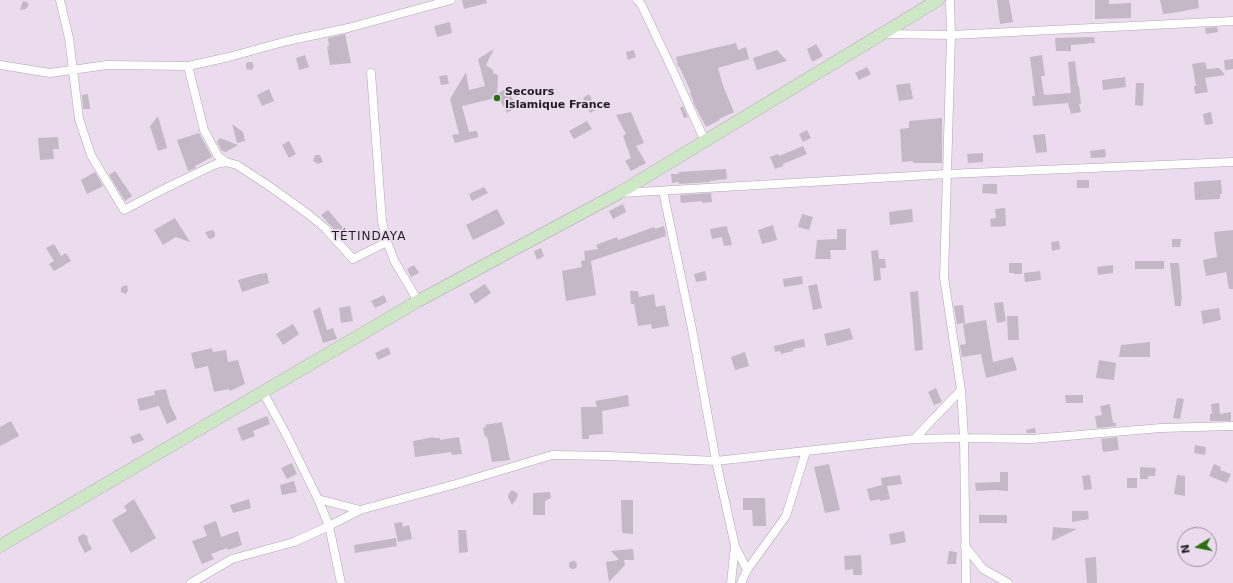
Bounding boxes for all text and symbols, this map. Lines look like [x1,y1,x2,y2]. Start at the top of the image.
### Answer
place label: Secours Islamique France [505,85,611,111]
marker: Secours Islamique France [492,93,502,103]
district label: TÉTINDAYA [332,230,406,244]
north arrow [1177,527,1217,567]
text: N [1178,543,1193,555]

